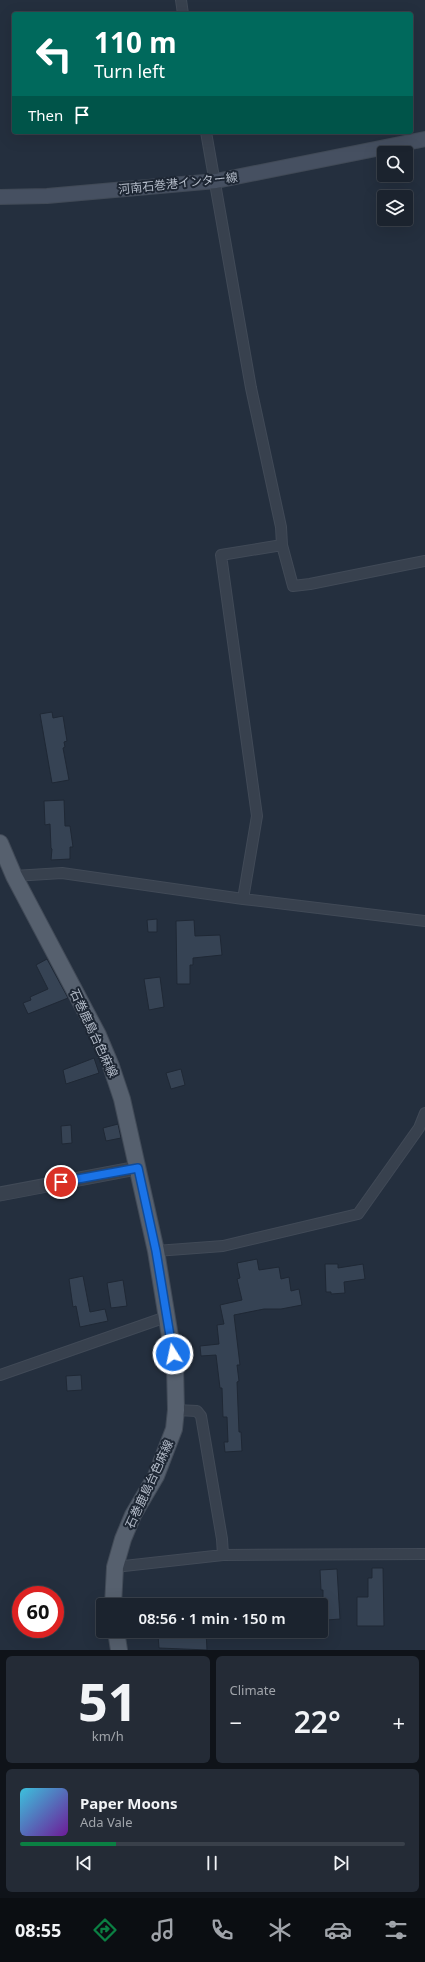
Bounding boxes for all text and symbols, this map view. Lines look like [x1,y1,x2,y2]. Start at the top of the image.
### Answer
text: 110 m [94,23,177,61]
icon: left [28,28,80,80]
text: Turn left [94,59,165,83]
icon: arrive [71,104,93,126]
text: Then [28,105,63,125]
map controls [377,146,413,226]
button: search [377,146,413,182]
street label: 河南石巻港インター線 [117,168,239,198]
button: layers [377,190,413,226]
street label: 石巻鹿島台色麻線 [66,986,122,1080]
pin [44,1165,78,1199]
icon: arrive [50,1171,72,1193]
position arrow [152,1333,194,1375]
street label: 石巻鹿島台色麻線 [121,1437,177,1531]
speed limit sign: 60 [12,1586,64,1638]
text: 08:56 · 1 min · 150 m [138,1608,286,1628]
text: 51 [78,1665,138,1736]
text: Climate [230,1681,276,1699]
text: 22° [294,1701,341,1742]
text: − [230,1707,242,1737]
text: + [392,1707,405,1737]
text: km/h [92,1727,124,1745]
text: Paper Moons [80,1793,178,1813]
text: Ada Vale [80,1813,133,1831]
icon: previous [73,1852,95,1874]
icon: pause [201,1852,223,1874]
icon: next [330,1852,352,1874]
icon: directions [91,1916,119,1944]
icon: music [149,1916,177,1944]
icon: phone [208,1916,236,1944]
icon: climate [266,1916,294,1944]
icon: car [324,1916,352,1944]
icon: filters [382,1916,410,1944]
text: 08:55 [15,1918,61,1942]

